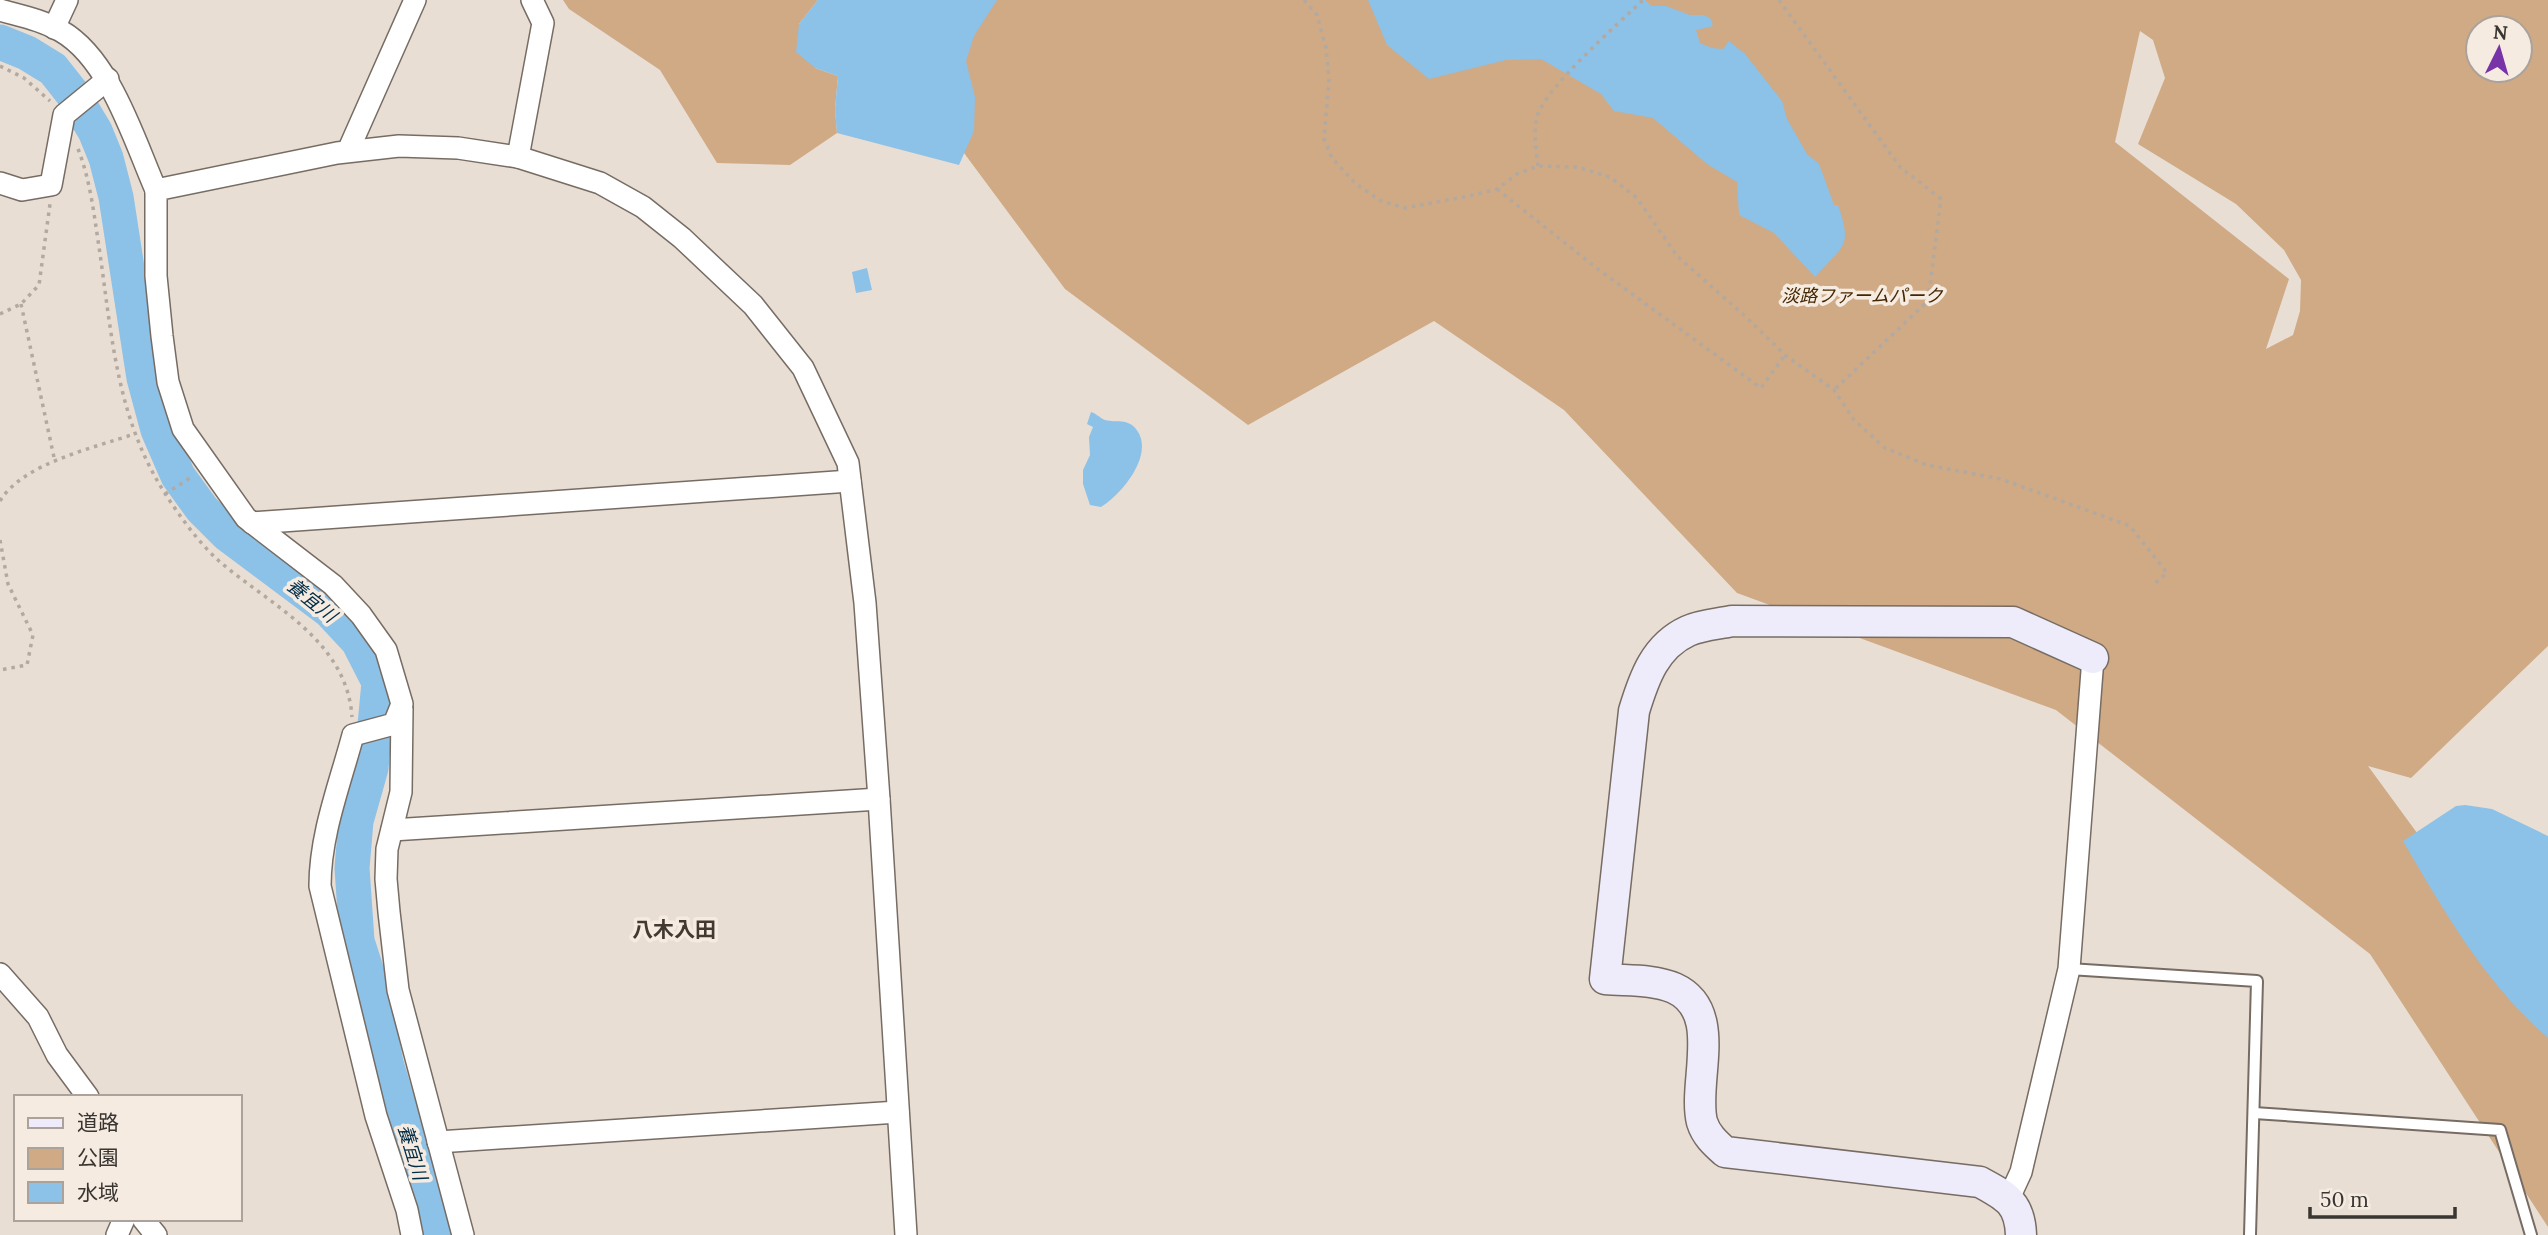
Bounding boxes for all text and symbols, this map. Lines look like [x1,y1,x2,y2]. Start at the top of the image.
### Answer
north arrow [2464,14,2534,84]
text: N [2492,19,2509,45]
park label: 淡路ファームパーク [1781,284,1944,307]
water label: 養宜川 [282,573,343,629]
district label: 八木入田 [632,916,716,943]
legend [14,1095,242,1221]
text: 道路 [77,1109,119,1136]
water label: 養宜川 [393,1121,433,1185]
text: 公園 [77,1144,119,1171]
scale bar [2310,1176,2455,1220]
text: 水域 [77,1179,119,1206]
text: 50 m [2320,1186,2369,1213]

